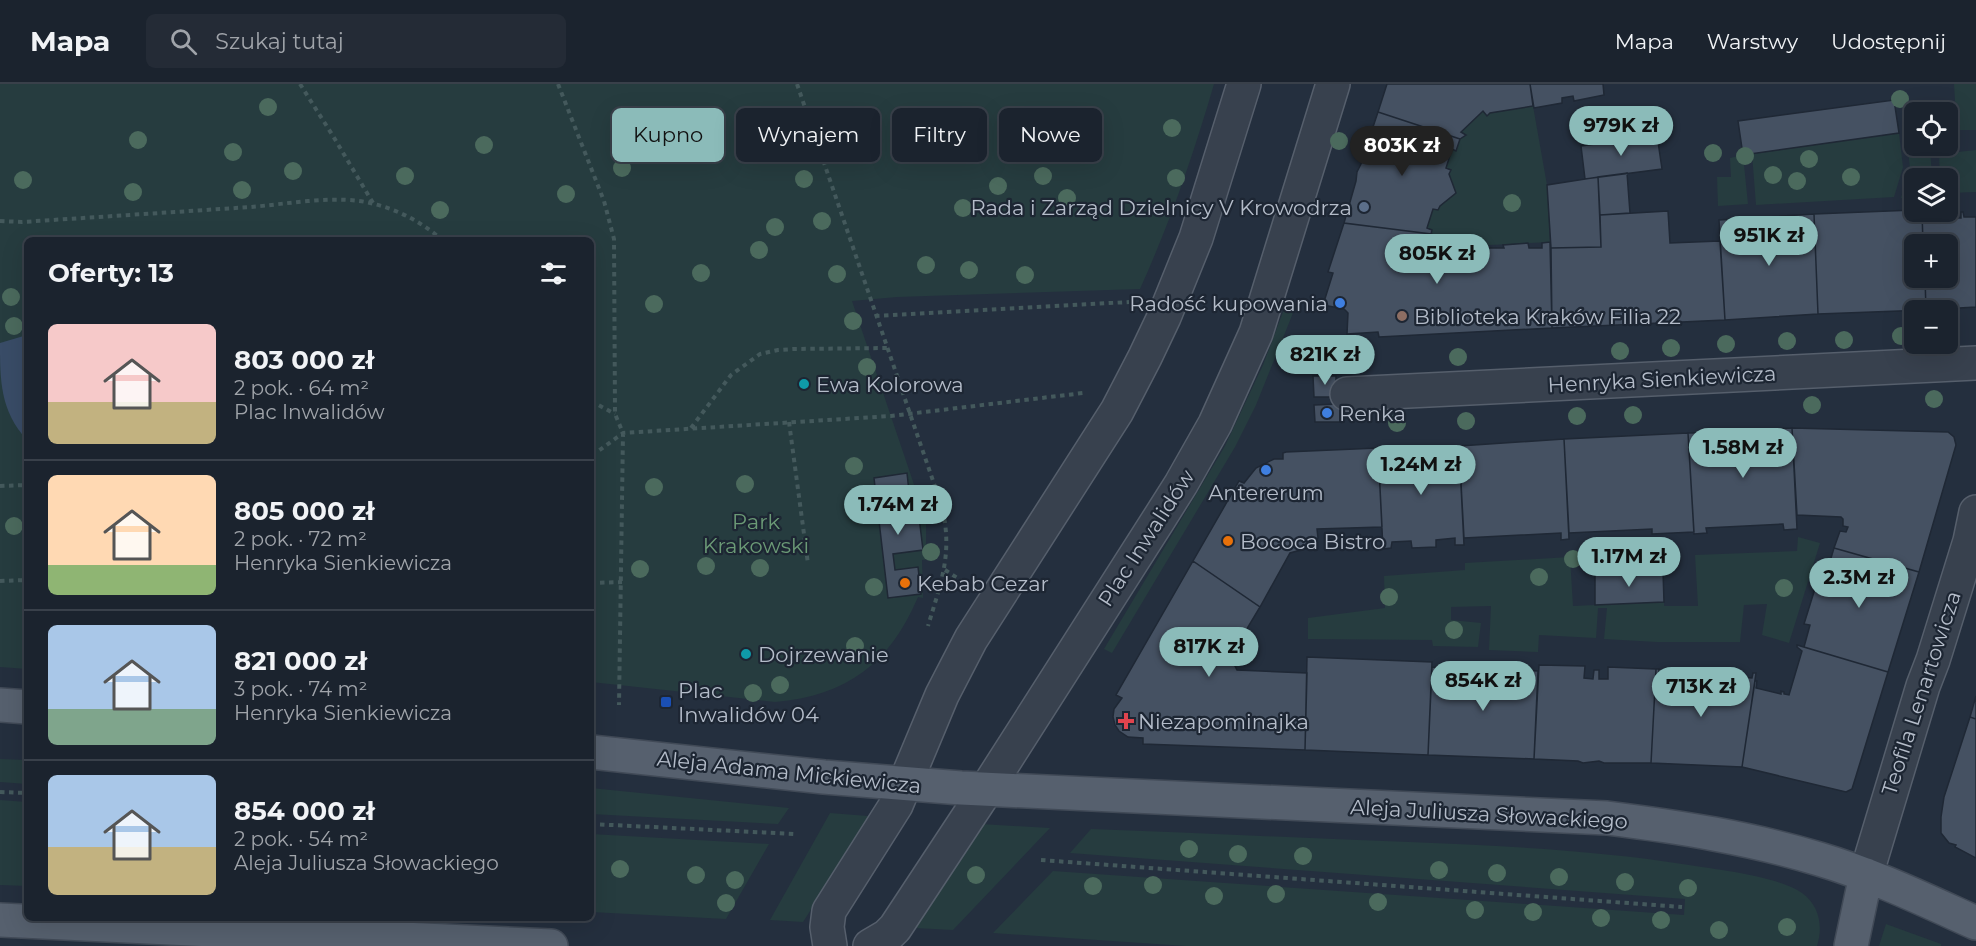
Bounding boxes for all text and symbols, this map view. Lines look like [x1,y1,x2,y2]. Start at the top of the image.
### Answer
search box [146,14,566,68]
text: Mapa [30,24,110,58]
icon: search [167,25,200,58]
text: Szukaj tutaj [215,28,344,55]
text: Mapa [1615,29,1674,54]
text: Warstwy [1707,29,1798,54]
text: Udostępnij [1831,29,1946,54]
map controls [1904,102,1958,354]
button: locate [1904,102,1958,156]
pin: 979K zł [1566,106,1676,157]
chip: Kupno [612,108,724,162]
chip: Wynajem [736,108,880,162]
chip: Filtry [892,108,987,162]
chip: Nowe [999,108,1102,162]
text: 979K zł [1583,113,1659,137]
pin: 803K zł [1347,126,1457,177]
text: 803K zł [1364,133,1440,157]
button: layers [1904,168,1958,222]
place label: Rada i Zarząd Dzielnicy V Krowodrza [970,195,1352,220]
marker: Rada i Zarząd Dzielnicy V Krowodrza [1357,200,1371,214]
pin: 951K zł [1714,216,1824,267]
text: 951K zł [1734,223,1804,247]
pin: 805K zł [1382,234,1492,285]
button: + [1904,234,1958,288]
text: 805K zł [1399,241,1475,265]
text: Oferty: 13 [48,257,174,289]
icon: filters [537,257,570,290]
place label: Radość kupowania [1129,291,1328,316]
marker: Radość kupowania [1333,296,1347,310]
button: − [1904,300,1958,354]
place label: Biblioteka Kraków Filia 22 [1414,304,1681,329]
marker: Biblioteka Kraków Filia 22 [1395,309,1409,323]
pin: 821K zł [1270,335,1380,386]
text: 821K zł [1290,342,1360,366]
text: 803 000 zł [234,344,374,376]
icon: home [96,348,168,420]
street label: Henryka Sienkiewicza [1547,361,1777,397]
place label: Ewa Kolorowa [816,372,964,397]
text: 2 pok. · 64 m² [234,376,369,400]
marker: Ewa Kolorowa [797,377,811,391]
text: Plac Inwalidów [234,400,385,424]
place label: Renka [1339,401,1406,426]
marker: Renka [1320,406,1334,420]
pin: 1.58M zł [1681,428,1805,479]
text: 1.58M zł [1703,435,1783,459]
pin: 1.24M zł [1359,445,1483,496]
text: 1.24M zł [1381,452,1461,476]
marker: Antererum [1259,463,1273,477]
street label: Plac Inwalidów [1092,464,1200,611]
place label: Antererum [1208,480,1324,505]
pin: 1.74M zł [836,485,960,536]
text: 1.74M zł [858,492,938,516]
text: 805 000 zł [234,495,375,527]
icon: home [96,499,168,571]
park label: Park Krakowski [703,509,809,558]
text: 2 pok. · 72 m² [234,527,367,551]
place label: Bococa Bistro [1240,529,1385,554]
marker: Bococa Bistro [1221,534,1235,548]
pin: 1.17M zł [1567,537,1691,588]
text: 1.17M zł [1591,544,1667,568]
text: Henryka Sienkiewicza [234,551,452,575]
pin: 2.3M zł [1804,558,1914,609]
text: 2.3M zł [1823,565,1895,589]
place label: Kebab Cezar [917,571,1049,596]
marker: Kebab Cezar [898,576,912,590]
street label: Teofila Lenartowicza [1876,588,1966,798]
pin: 817K zł [1154,627,1264,678]
text: 817K zł [1173,634,1245,658]
place label: Dojrzewanie [758,642,889,667]
text: 821 000 zł [234,645,367,677]
marker: Dojrzewanie [739,647,753,661]
icon: home [96,649,168,721]
pin: 854K zł [1428,661,1538,712]
pin: 713K zł [1646,667,1756,718]
text: 854K zł [1445,668,1521,692]
text: 713K zł [1666,674,1736,698]
text: 3 pok. · 74 m² [234,677,367,701]
place label: Plac Inwalidów 04 [678,678,819,727]
marker: Plac Inwalidów 04 [659,695,673,709]
text: Henryka Sienkiewicza [234,701,452,725]
place label: Niezapominajka [1138,709,1309,734]
marker: Niezapominajka [1119,714,1133,728]
street label: Aleja Adama Mickiewicza [656,746,922,798]
street label: Aleja Juliusza Słowackiego [1350,794,1628,834]
text: 854 000 zł [234,795,375,827]
icon: home [96,799,168,871]
text: 2 pok. · 54 m² [234,827,368,851]
text: Aleja Juliusza Słowackiego [234,851,499,875]

